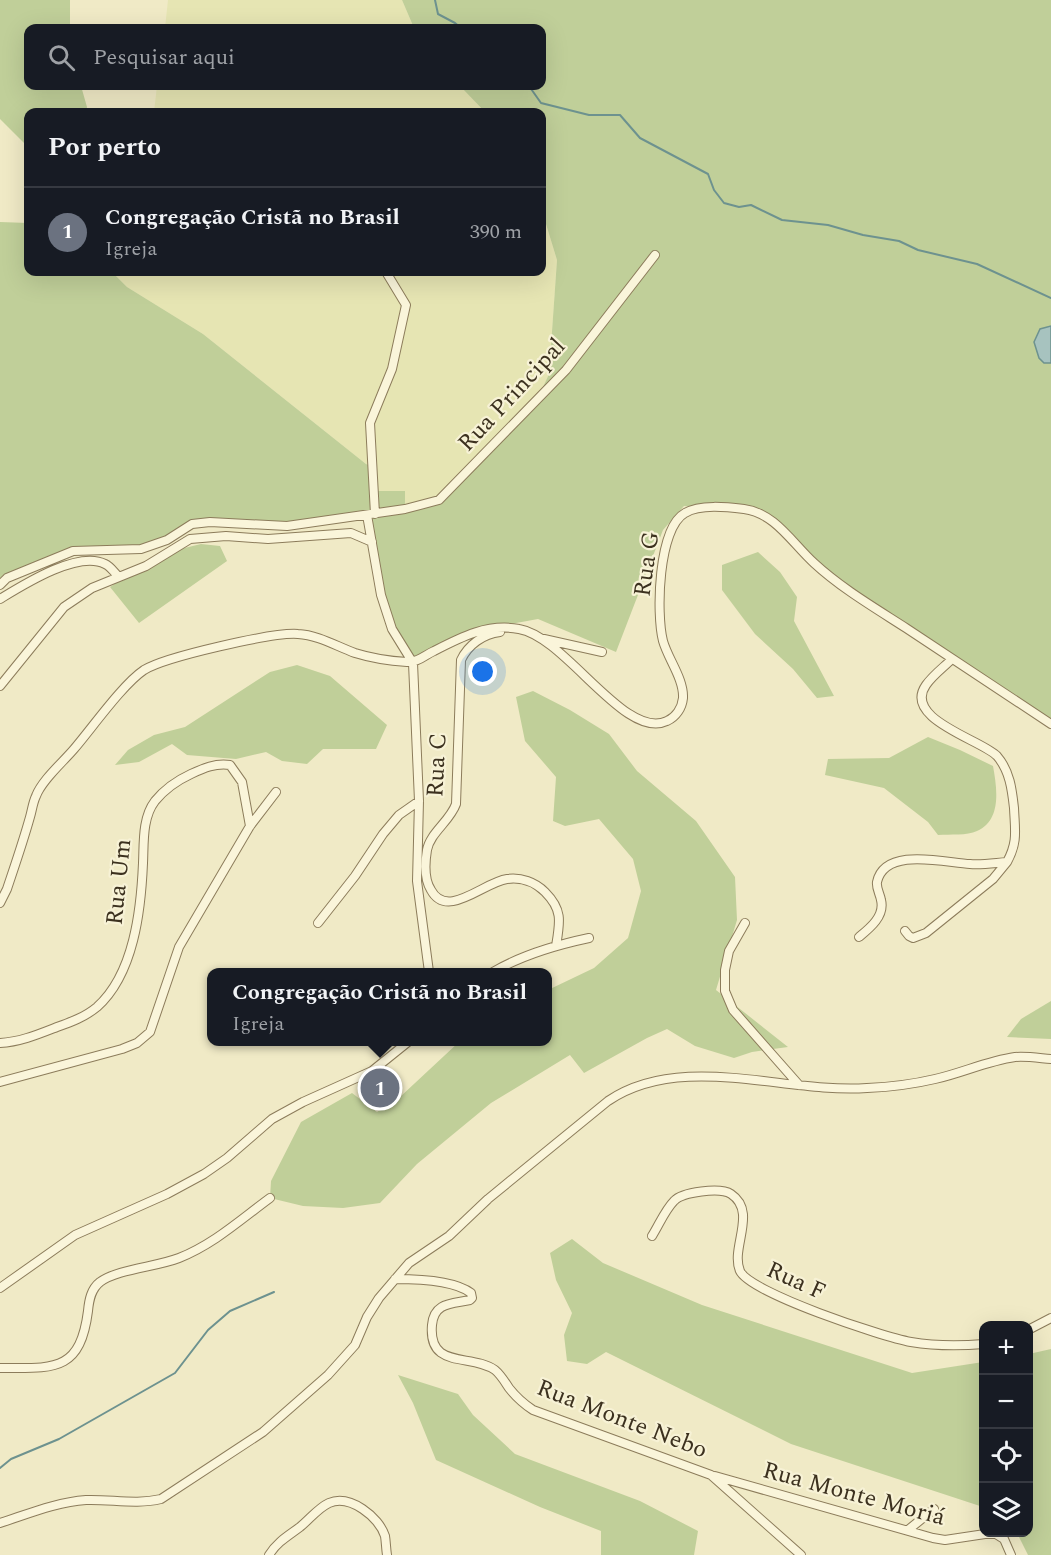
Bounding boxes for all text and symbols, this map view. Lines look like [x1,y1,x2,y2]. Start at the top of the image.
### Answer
search box [24,24,546,90]
icon: search [45,41,78,74]
text: Pesquisar aqui [93,41,235,74]
text: Por perto [48,127,161,167]
text: Congregação Cristã no Brasil [105,201,400,234]
text: 1 [62,217,73,247]
text: 390 m [470,217,522,247]
text: Igreja [105,234,157,264]
street label: Rua Principal [450,330,574,460]
street label: Rua G [625,529,669,599]
your location [468,657,497,686]
street label: Rua C [417,732,457,798]
street label: Rua Um [97,837,141,927]
popup [207,968,552,1046]
text: Congregação Cristã no Brasil [232,976,527,1009]
text: Igreja [232,1009,284,1039]
pin: 1 [360,1066,400,1110]
street label: Rua F [760,1252,832,1310]
map controls [979,1321,1033,1537]
button: + [979,1321,1033,1375]
street label: Rua Monte Nebo [531,1370,713,1468]
button: − [979,1375,1033,1429]
button: locate [979,1429,1033,1483]
street label: Rua Monte Moriá [759,1452,950,1536]
button: layers [979,1483,1033,1537]

